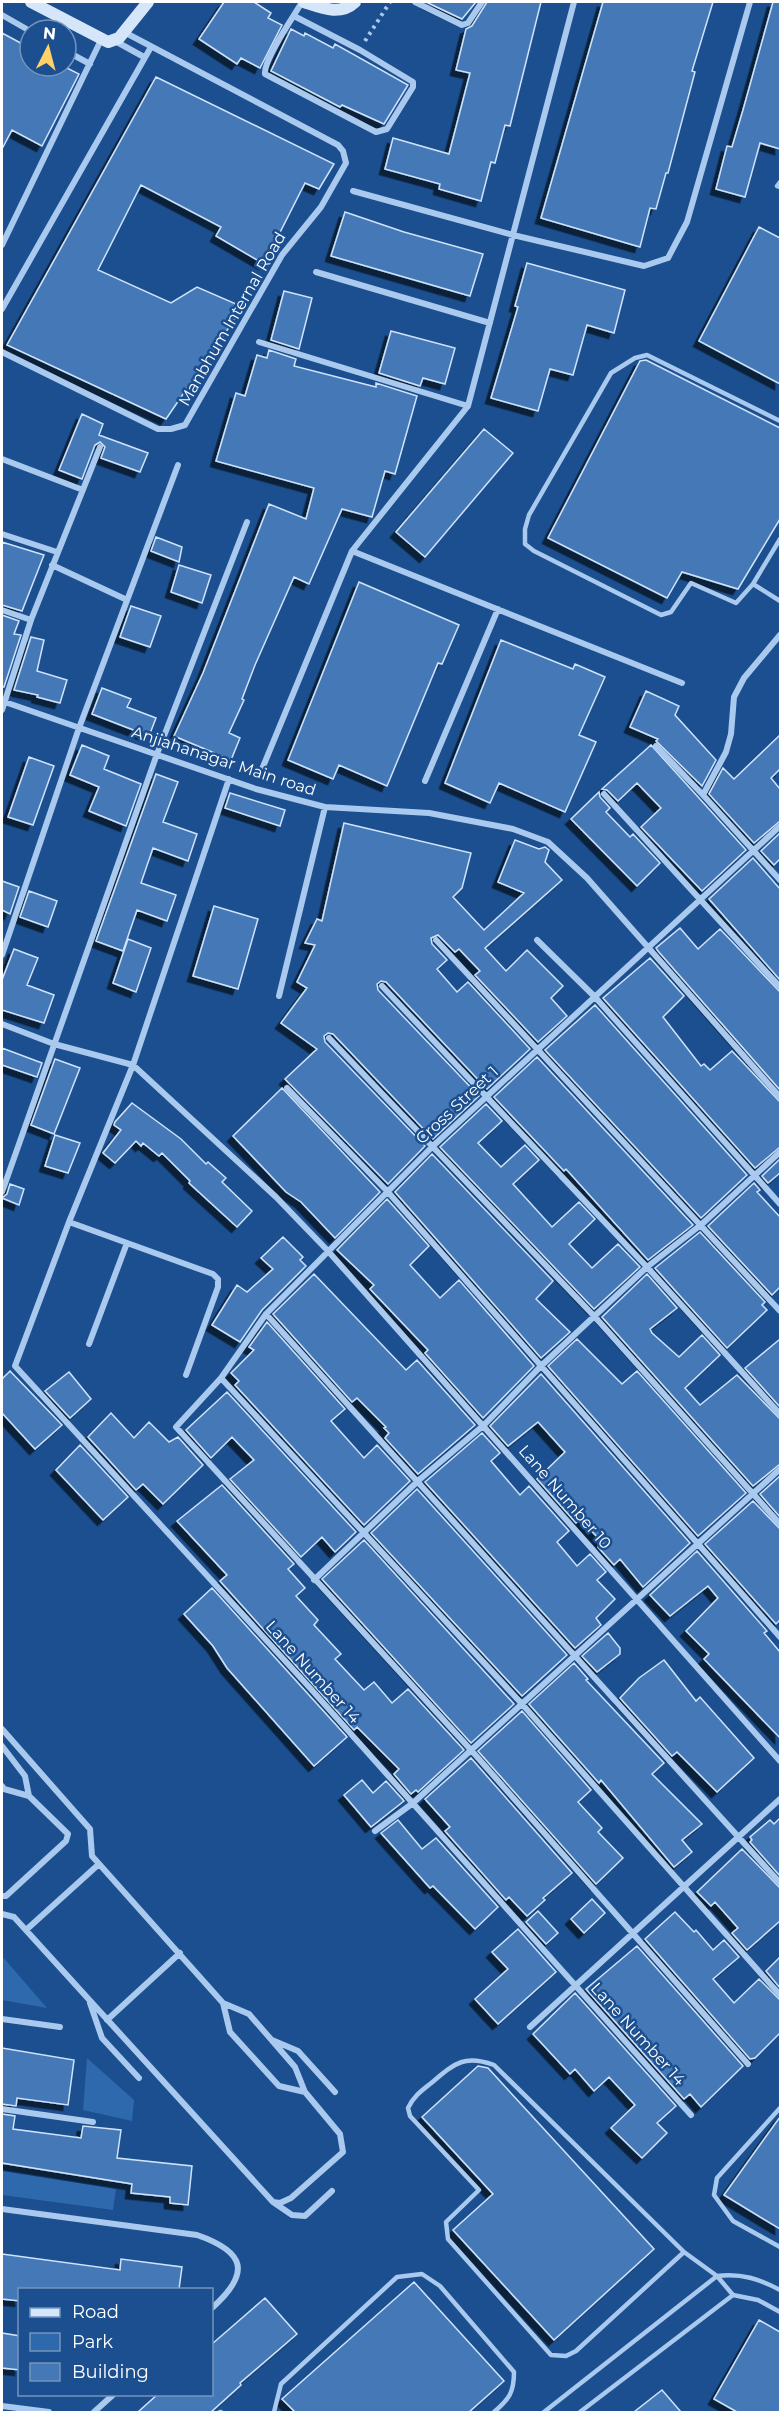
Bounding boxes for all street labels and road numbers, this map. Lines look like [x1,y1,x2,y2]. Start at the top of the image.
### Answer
street label: Manbhum Internal Road [174,229,290,409]
street label: Anjiahanagar Main road [130,722,318,800]
street label: Cross Street 1 [412,1062,502,1148]
street label: Lane Number 10 [515,1441,615,1553]
street label: Lane Number 14 [262,1617,364,1728]
street label: Lane Number 14 [587,1979,689,2090]

